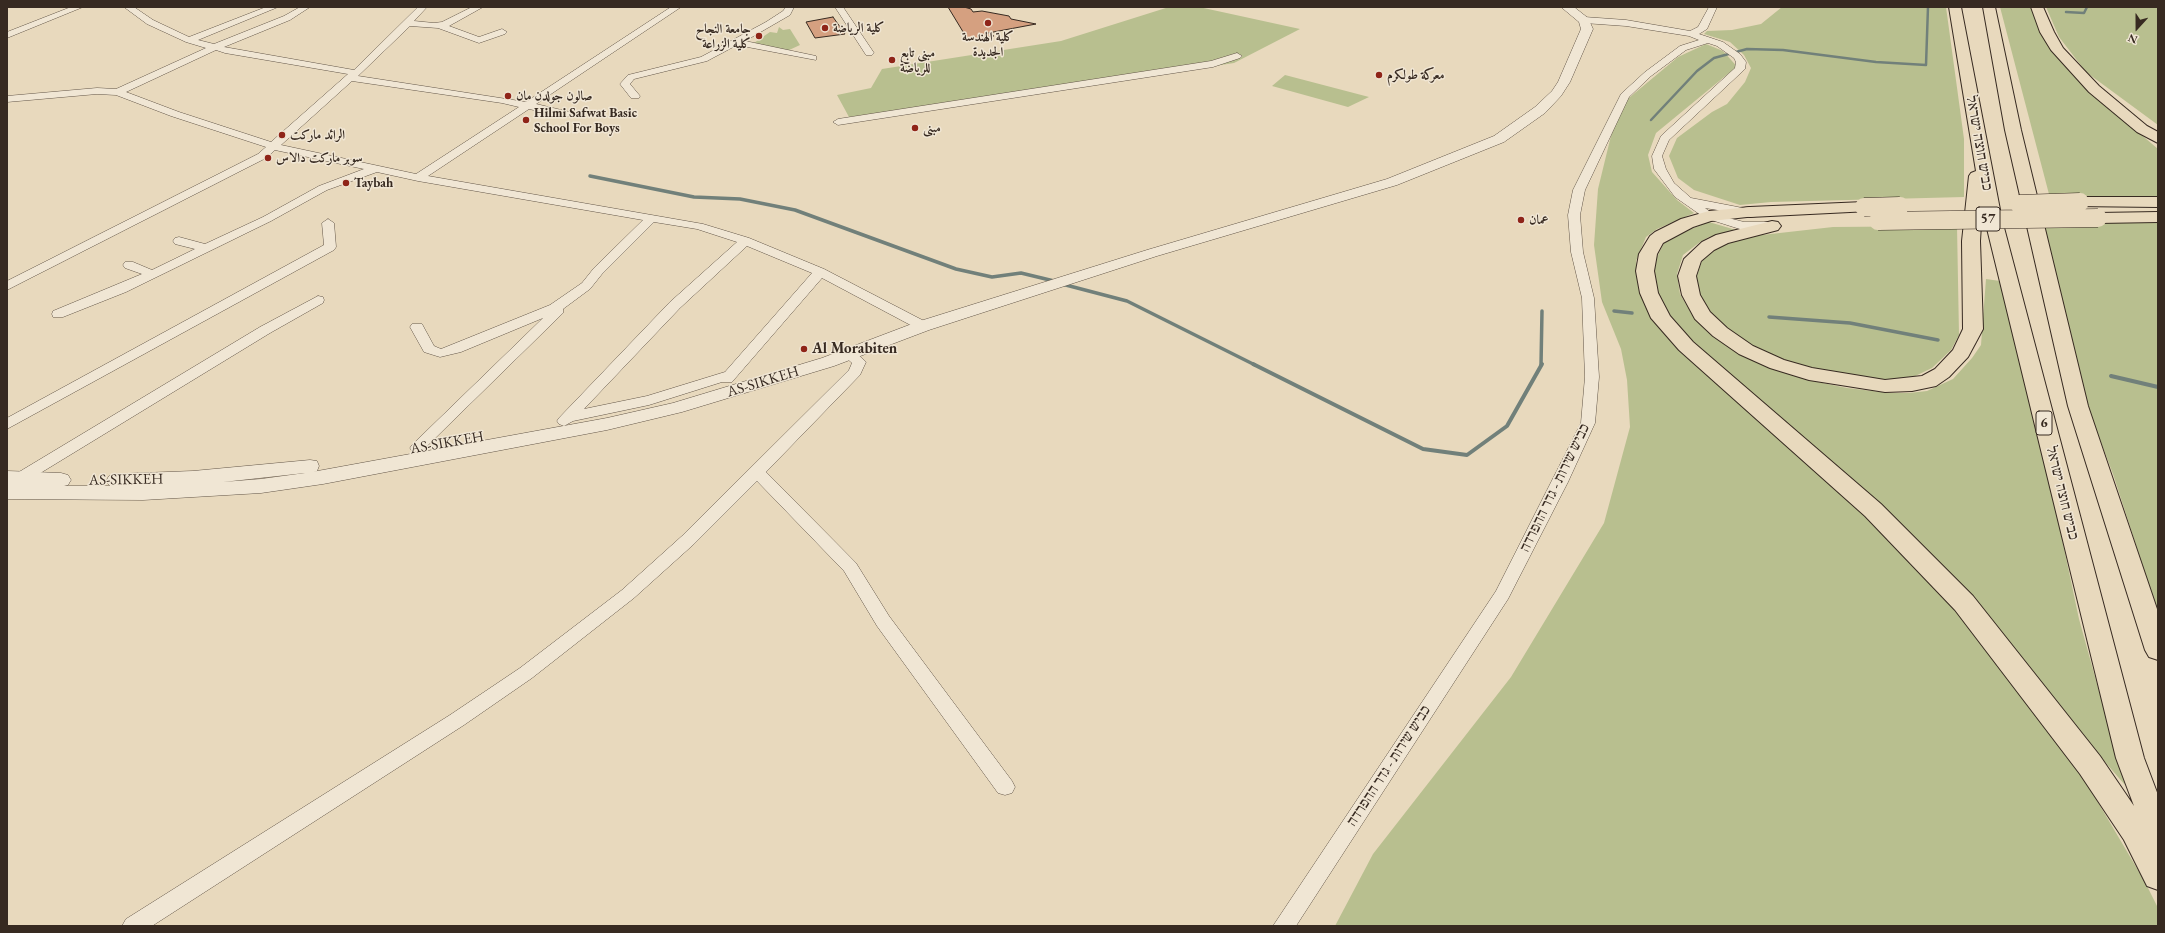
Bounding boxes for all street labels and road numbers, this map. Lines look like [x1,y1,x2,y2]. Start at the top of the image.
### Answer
street label: כביש חוצה ישראל [1962,94,1996,192]
road number: 57 [1976,207,2000,231]
street label: AS-SIKKEH [725,362,801,402]
road number: 6 [2036,411,2052,435]
street label: כביש שירות - גדר ההפרדה [1516,421,1594,555]
street label: AS-SIKKEH [409,428,485,458]
street label: כביש חוצה ישראל [2042,444,2082,542]
street label: AS-SIKKEH [89,470,163,490]
street label: כביש שירות - גדר ההפרדה [1343,702,1435,830]

